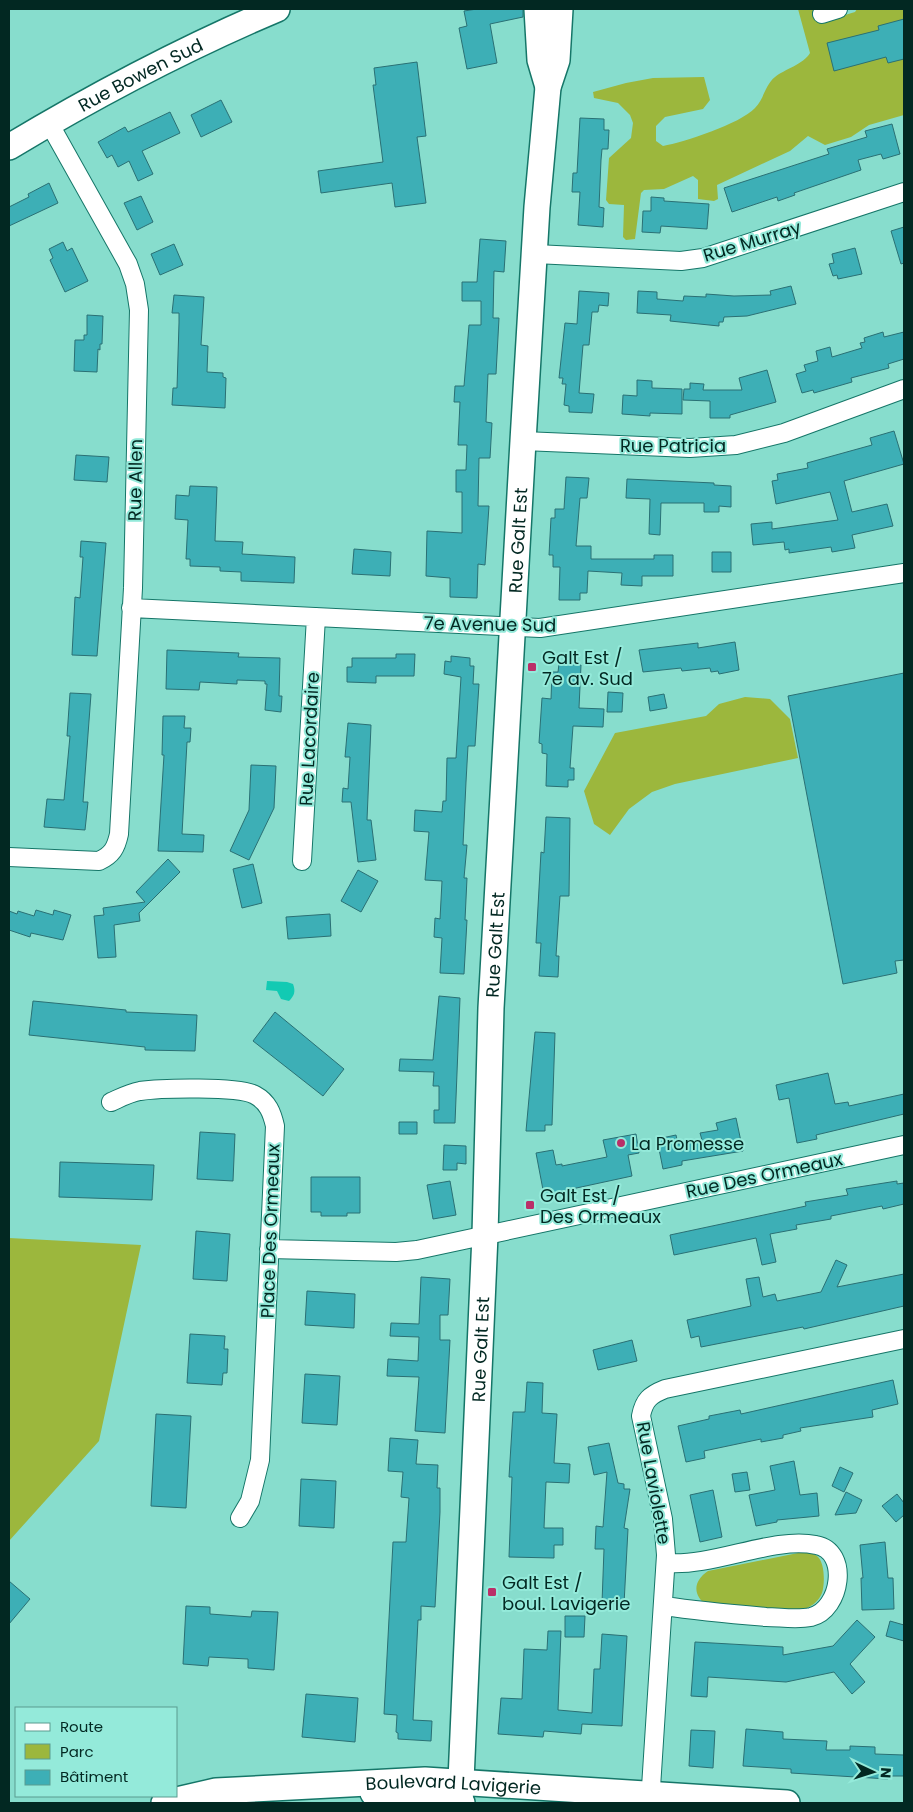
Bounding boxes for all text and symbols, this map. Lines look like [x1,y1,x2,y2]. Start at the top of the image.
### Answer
street label: Rue Bowen Sud [73,32,207,117]
street label: Rue Murray [700,214,804,268]
street label: Rue Patricia [620,433,726,458]
street label: Rue Allen [122,439,148,521]
street label: Rue Galt Est [502,487,533,594]
street label: 7e Avenue Sud [424,610,556,638]
place label: Galt Est / 7e av. Sud [542,645,633,691]
marker: Galt Est / 7e av. Sud [526,661,538,673]
street label: Rue Lacordaire [293,671,325,807]
street label: Rue Galt Est [479,891,510,998]
place label: La Promesse [631,1131,744,1156]
marker: La Promesse [615,1137,627,1149]
street label: Place Des Ormeaux [254,1143,286,1319]
street label: Rue Des Ormeaux [683,1146,845,1204]
place label: Galt Est / Des Ormeaux [540,1183,661,1229]
marker: Galt Est / Des Ormeaux [524,1199,536,1211]
street label: Rue Galt Est [465,1296,495,1403]
street label: Rue Laviolette [631,1420,677,1546]
place label: Galt Est / boul. Lavigerie [502,1570,630,1616]
marker: Galt Est / boul. Lavigerie [486,1586,498,1598]
legend [15,1707,178,1797]
text: Route [60,1716,103,1737]
text: Parc [60,1741,94,1762]
north arrow [848,1747,898,1797]
text: Bâtiment [60,1766,128,1787]
text: N [876,1767,896,1779]
street label: Boulevard Lavigerie [365,1768,542,1800]

